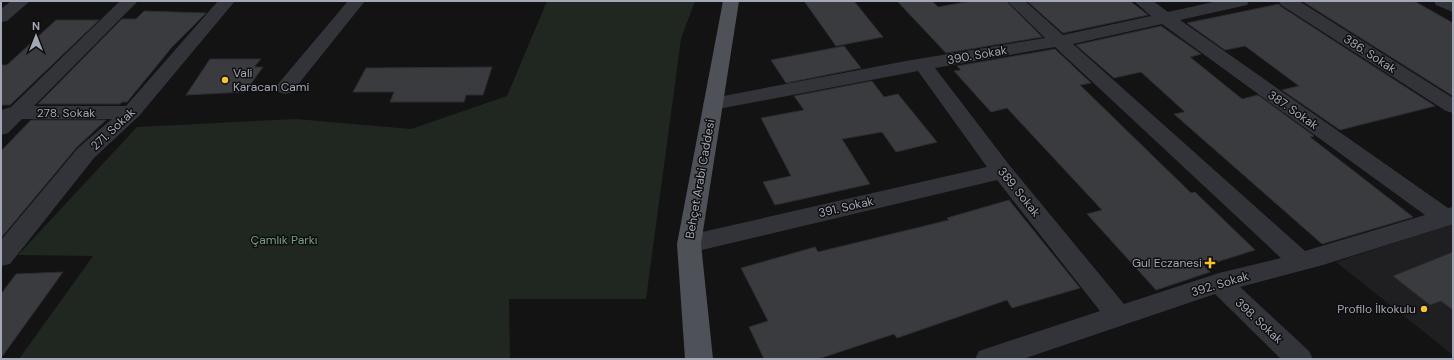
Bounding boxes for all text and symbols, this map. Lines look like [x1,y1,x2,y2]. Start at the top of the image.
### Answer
north arrow [16,16,56,56]
text: N [32,19,40,33]
street label: 386. Sokak [1341,31,1399,77]
street label: 390. Sokak [946,42,1008,68]
place label: Vali Karacan Cami [233,65,310,95]
marker: Vali Karacan Cami [220,75,230,85]
street label: 387. Sokak [1265,87,1321,133]
street label: 271. Sokak [87,104,139,154]
street label: 278. Sokak [37,105,95,121]
street label: Behçet Arabi Caddesi [682,118,718,240]
street label: 389. Sokak [994,164,1044,220]
street label: 391. Sokak [817,193,875,221]
park label: Çamlık Parkı [251,232,317,248]
place label: Gul Eczanesi [1132,255,1202,271]
marker: Gul Eczanesi [1205,258,1215,268]
street label: 392. Sokak [1189,268,1251,300]
street label: 398. Sokak [1232,295,1286,347]
place label: Profilo İlkokulu [1337,301,1416,317]
marker: Profilo İlkokulu [1419,304,1429,314]

